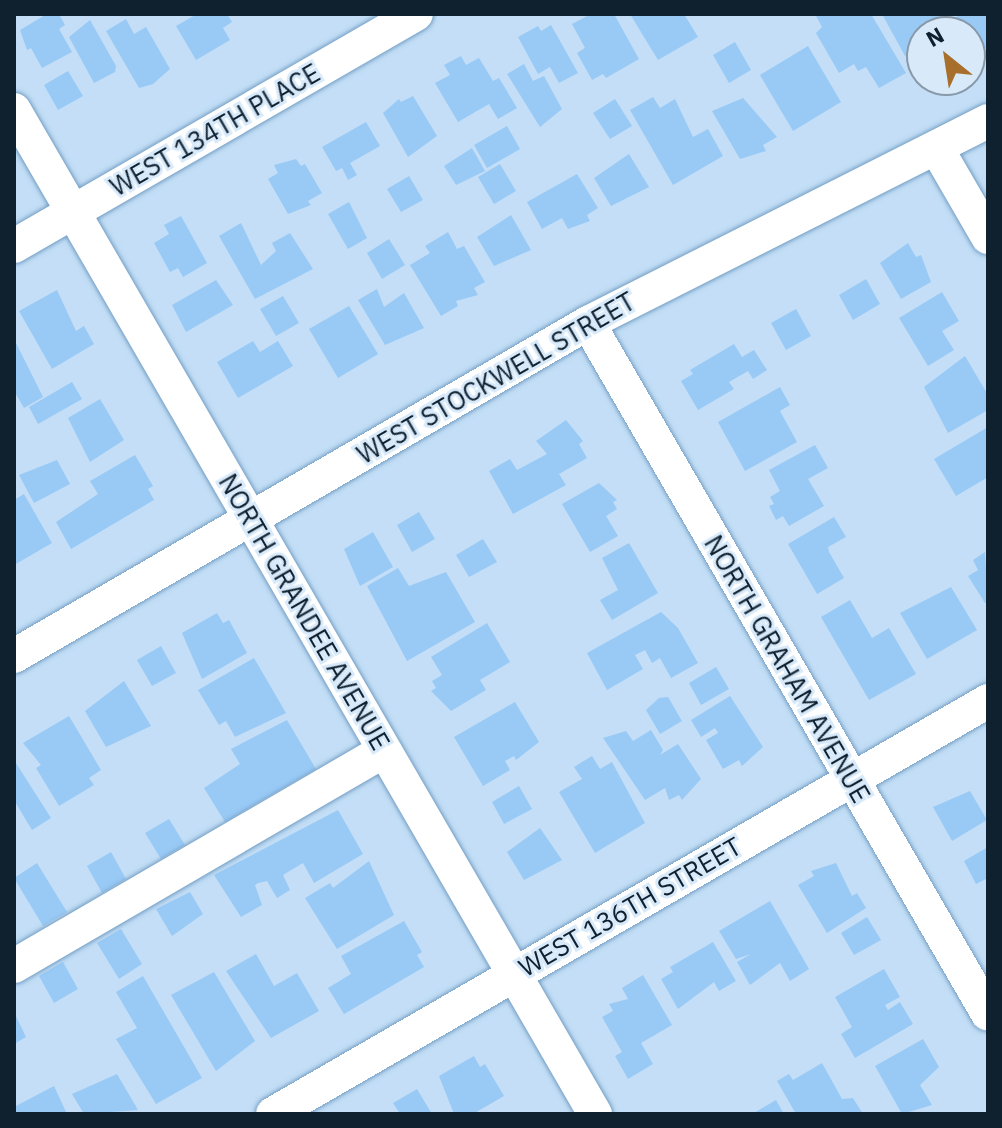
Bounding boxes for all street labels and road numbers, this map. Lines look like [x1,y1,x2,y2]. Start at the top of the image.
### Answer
street label: WEST 134TH PLACE [105,57,325,203]
street label: WEST STOCKWELL STREET [351,285,641,471]
street label: NORTH GRANDEE AVENUE [212,468,396,756]
street label: NORTH GRAHAM AVENUE [698,530,876,808]
street label: WEST 136TH STREET [513,831,747,983]

